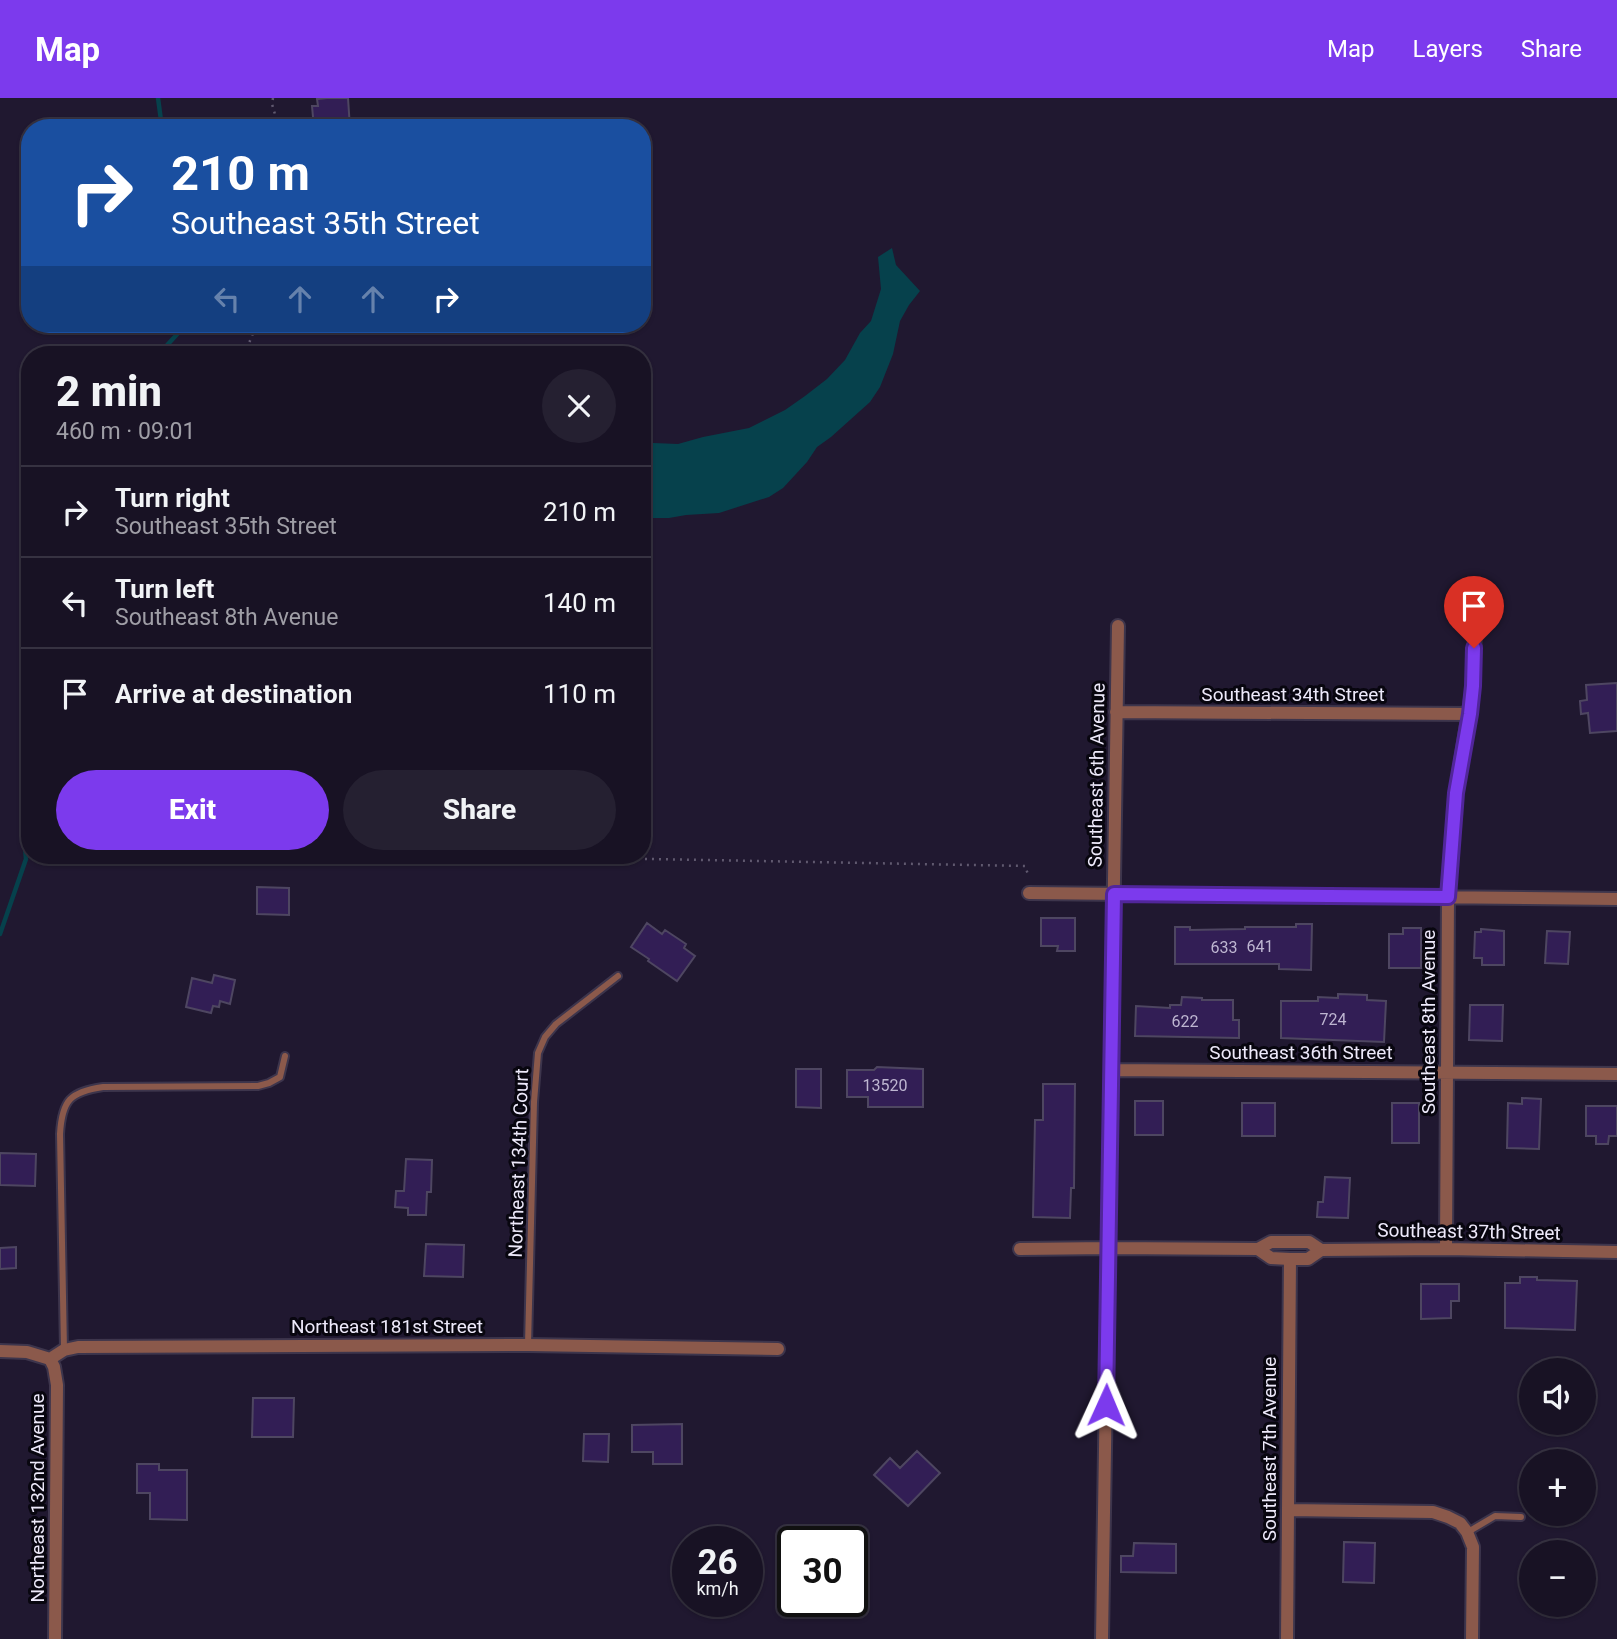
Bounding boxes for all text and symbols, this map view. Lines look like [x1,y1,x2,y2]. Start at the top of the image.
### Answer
text: Map [35,30,100,69]
text: Map [1327,35,1375,63]
text: Layers [1413,35,1483,63]
text: Share [1521,35,1582,63]
text: 210 m [171,145,310,202]
icon: right [56,147,147,238]
text: Southeast 35th Street [171,204,480,242]
icon: left [208,280,246,318]
icon: ahead [281,280,319,318]
icon: ahead [354,280,392,318]
icon: right [427,280,465,318]
text: 2 min [56,367,162,416]
button: close [542,369,616,443]
text: 460 m · 09:01 [56,418,195,445]
text: Turn right [115,483,230,513]
icon: right [56,493,94,531]
text: 210 m [543,497,616,527]
text: Southeast 35th Street [115,513,337,540]
text: Turn left [115,574,214,604]
pin [1444,576,1504,648]
icon: left [56,584,94,622]
icon: arrive [1455,587,1493,625]
text: 140 m [543,588,616,618]
text: Southeast 8th Avenue [115,604,339,631]
icon: arrive [56,675,94,713]
text: Arrive at destination [115,679,352,709]
text: 110 m [543,679,616,709]
street label: Southeast 6th Avenue [1083,683,1110,868]
street label: Southeast 34th Street [1201,683,1385,706]
button: Exit [56,770,329,850]
button: Share [343,770,616,850]
street label: Southeast 8th Avenue [1417,930,1440,1114]
house number: 641 [1247,937,1273,956]
house number: 633 [1211,938,1237,957]
house number: 724 [1320,1010,1346,1029]
house number: 622 [1172,1012,1198,1031]
street label: Southeast 36th Street [1209,1041,1393,1064]
street label: Northeast 134th Court [504,1068,533,1258]
house number: 13520 [863,1076,907,1095]
street label: Southeast 37th Street [1377,1218,1561,1245]
street label: Northeast 181st Street [291,1315,483,1338]
street label: Southeast 7th Avenue [1258,1357,1281,1541]
map controls [1519,1358,1596,1617]
button: sound [1519,1358,1596,1435]
position arrow [1069,1368,1143,1442]
street label: Northeast 132nd Avenue [26,1393,49,1603]
button: + [1519,1449,1596,1526]
speed limit sign: 30 [777,1526,868,1617]
button: − [1519,1540,1596,1617]
text: 26 [697,1542,738,1583]
text: km/h [696,1578,739,1599]

